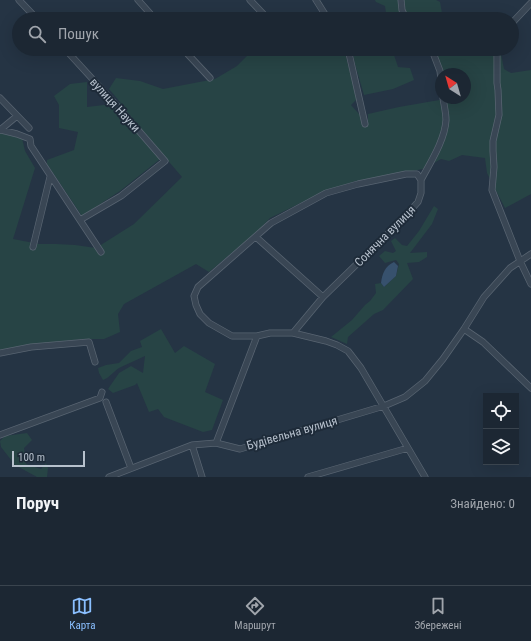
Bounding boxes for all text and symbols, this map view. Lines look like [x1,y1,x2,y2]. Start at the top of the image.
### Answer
search box [12,12,519,56]
icon: search [26,23,48,45]
text: Пошук [58,25,99,43]
north arrow [435,68,471,104]
street label: вулиця Науки [87,75,143,135]
street label: Сонячна вулиця [352,203,418,269]
map controls [483,393,519,465]
button: locate [483,393,519,429]
street label: Будівельна вулиця [245,413,339,453]
button: layers [483,429,519,465]
scale bar [12,449,85,468]
text: 100 m [18,451,45,464]
text: Поруч [16,493,59,513]
text: Знайдено: 0 [450,496,515,511]
tab: Карта [69,595,96,632]
tab: Маршрут [234,595,276,632]
tab: Збережені [414,595,462,632]

